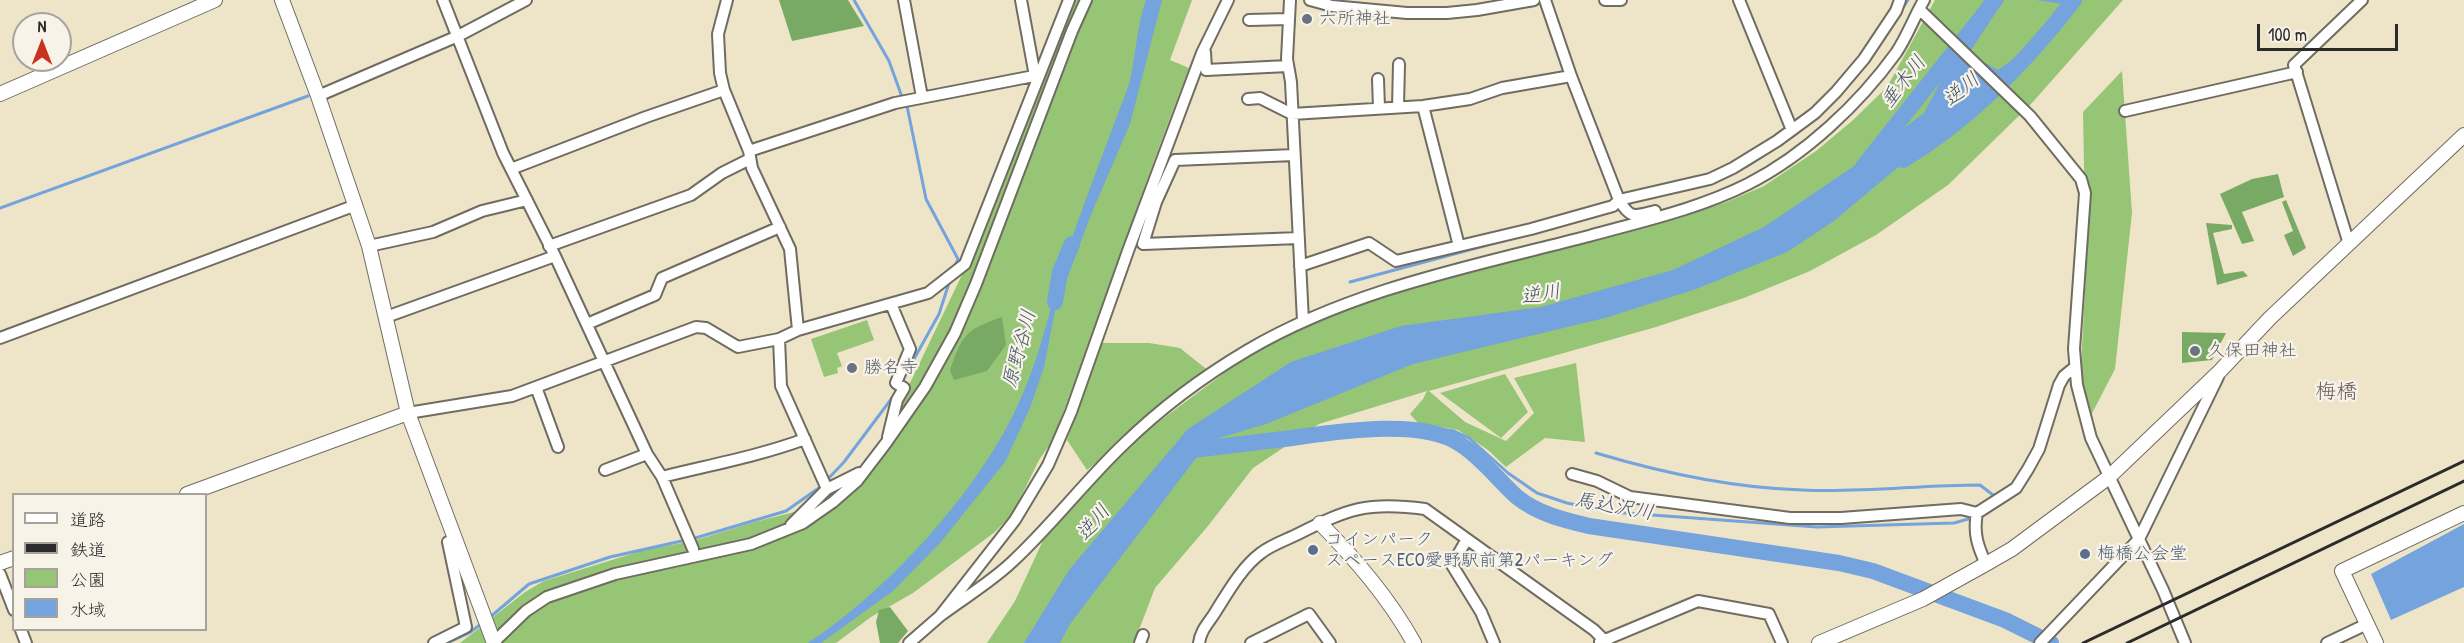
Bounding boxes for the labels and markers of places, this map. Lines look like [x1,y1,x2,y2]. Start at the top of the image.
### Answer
place label: 六所神社 [1319,8,1391,30]
marker: 六所神社 [1300,12,1314,26]
place label: 久保田神社 [2207,340,2297,362]
marker: 久保田神社 [2188,344,2202,358]
place label: 勝名寺 [864,357,918,379]
marker: 勝名寺 [845,361,859,375]
place label: コインパーク スペースECO愛野駅前第2パーキング [1325,529,1613,572]
marker: コインパーク スペースECO愛野駅前第2パーキング [1306,543,1320,557]
place label: 梅橋公会堂 [2097,543,2187,565]
marker: 梅橋公会堂 [2078,547,2092,561]

